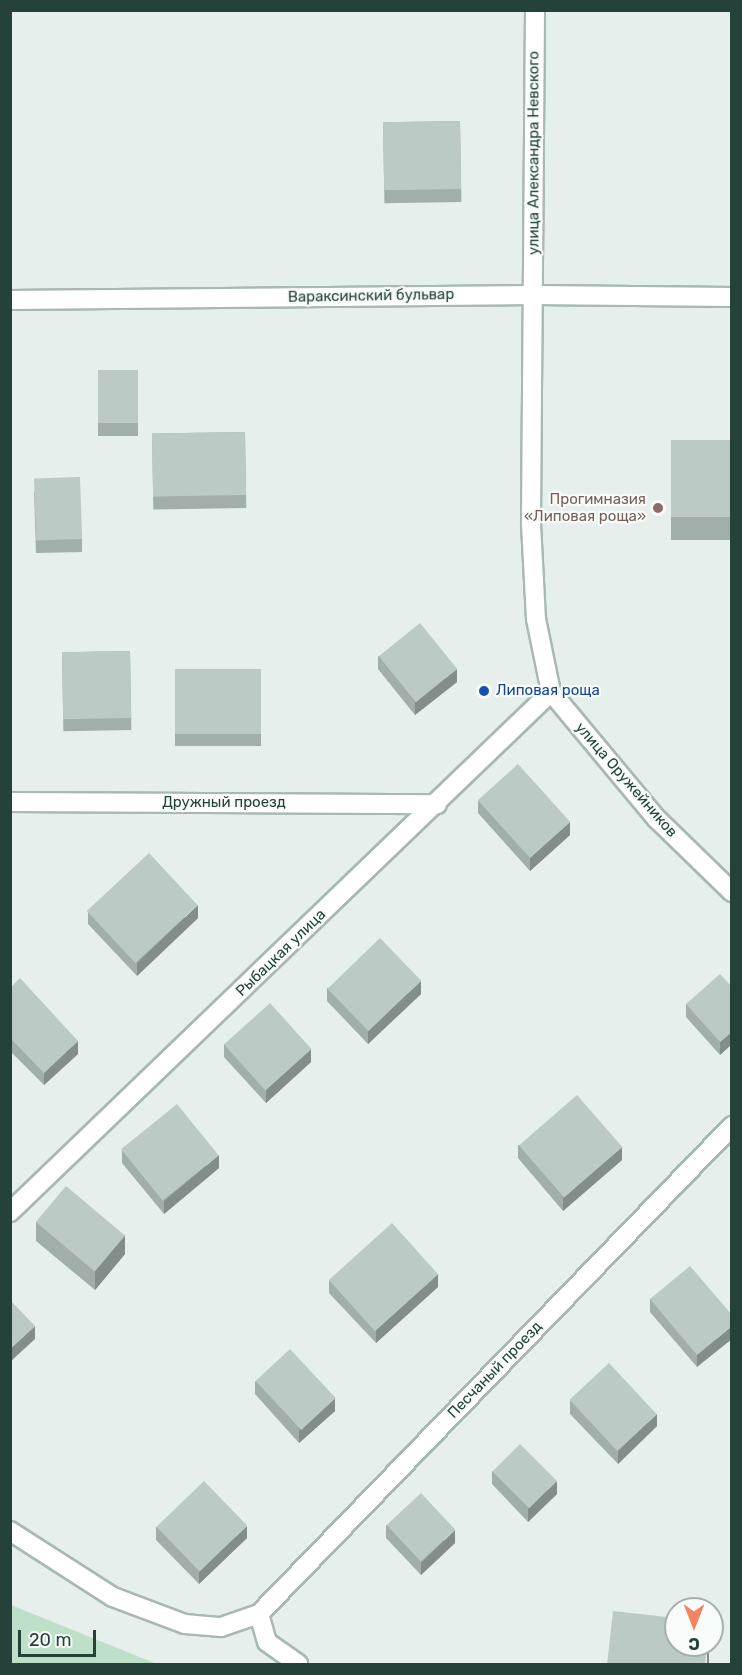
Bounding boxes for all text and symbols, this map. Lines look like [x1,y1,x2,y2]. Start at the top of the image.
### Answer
street label: улица Александра Невского [525,51,543,255]
street label: Вараксинский бульвар [288,286,454,306]
place label: Прогимназия «Липовая роща» [524,490,646,525]
marker: Прогимназия «Липовая роща» [651,501,665,515]
place label: Липовая роща [496,682,600,700]
marker: Липовая роща [477,684,491,698]
street label: улица Оружейников [571,719,681,841]
street label: Дружный проезд [162,794,286,812]
street label: Рыбацкая улица [232,906,330,1000]
street label: Песчаный проезд [444,1318,546,1422]
north arrow [664,1597,724,1657]
scale bar [21,1618,99,1656]
text: 20 m [29,1629,71,1651]
text: С [688,1634,700,1653]

